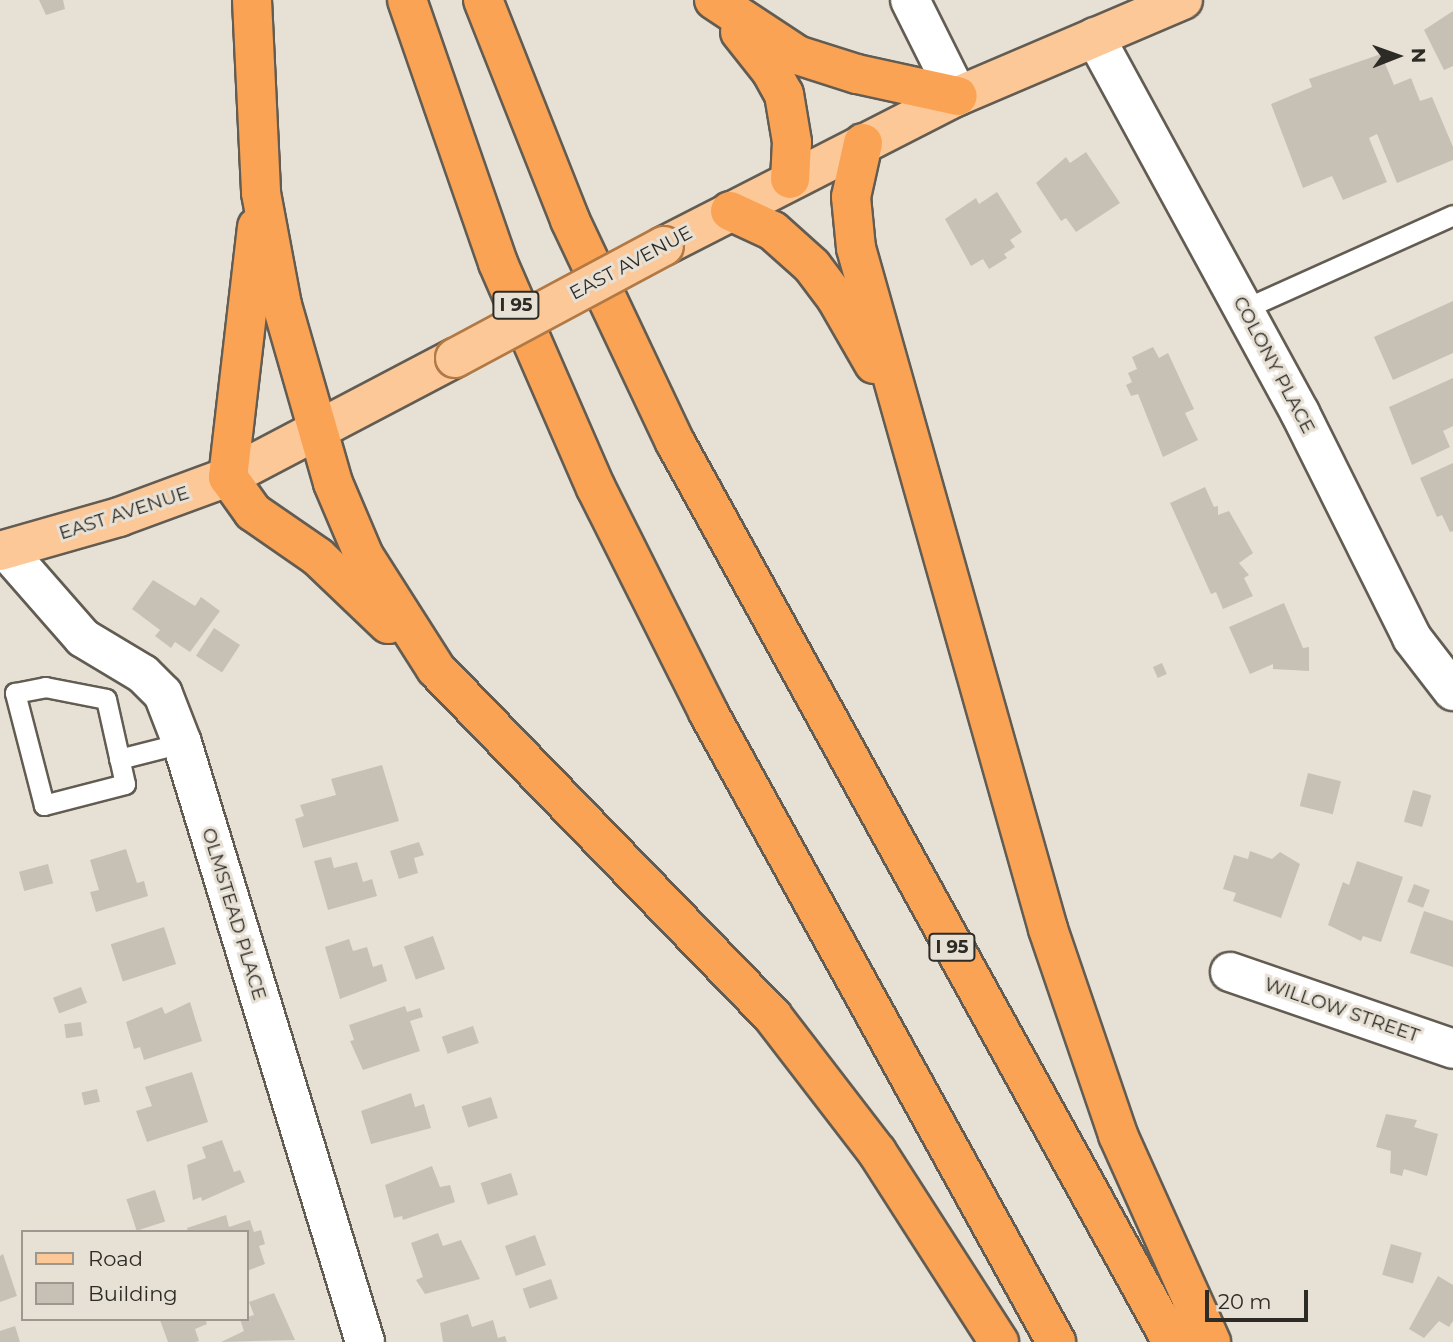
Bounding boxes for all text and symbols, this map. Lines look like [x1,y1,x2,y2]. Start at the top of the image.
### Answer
north arrow [1362,21,1432,91]
text: N [1407,48,1430,63]
street label: EAST AVENUE [566,221,696,305]
road number: I 95 [491,290,540,320]
street label: COLONY PLACE [1228,293,1320,437]
street label: EAST AVENUE [56,481,192,545]
street label: OLMSTEAD PLACE [197,825,271,1003]
road number: I 95 [928,932,976,962]
street label: WILLOW STREET [1261,973,1423,1047]
legend [21,1230,248,1321]
text: Road [88,1246,143,1271]
scale bar [1208,1276,1311,1320]
text: Building [88,1281,178,1306]
text: 20 m [1218,1289,1272,1314]

